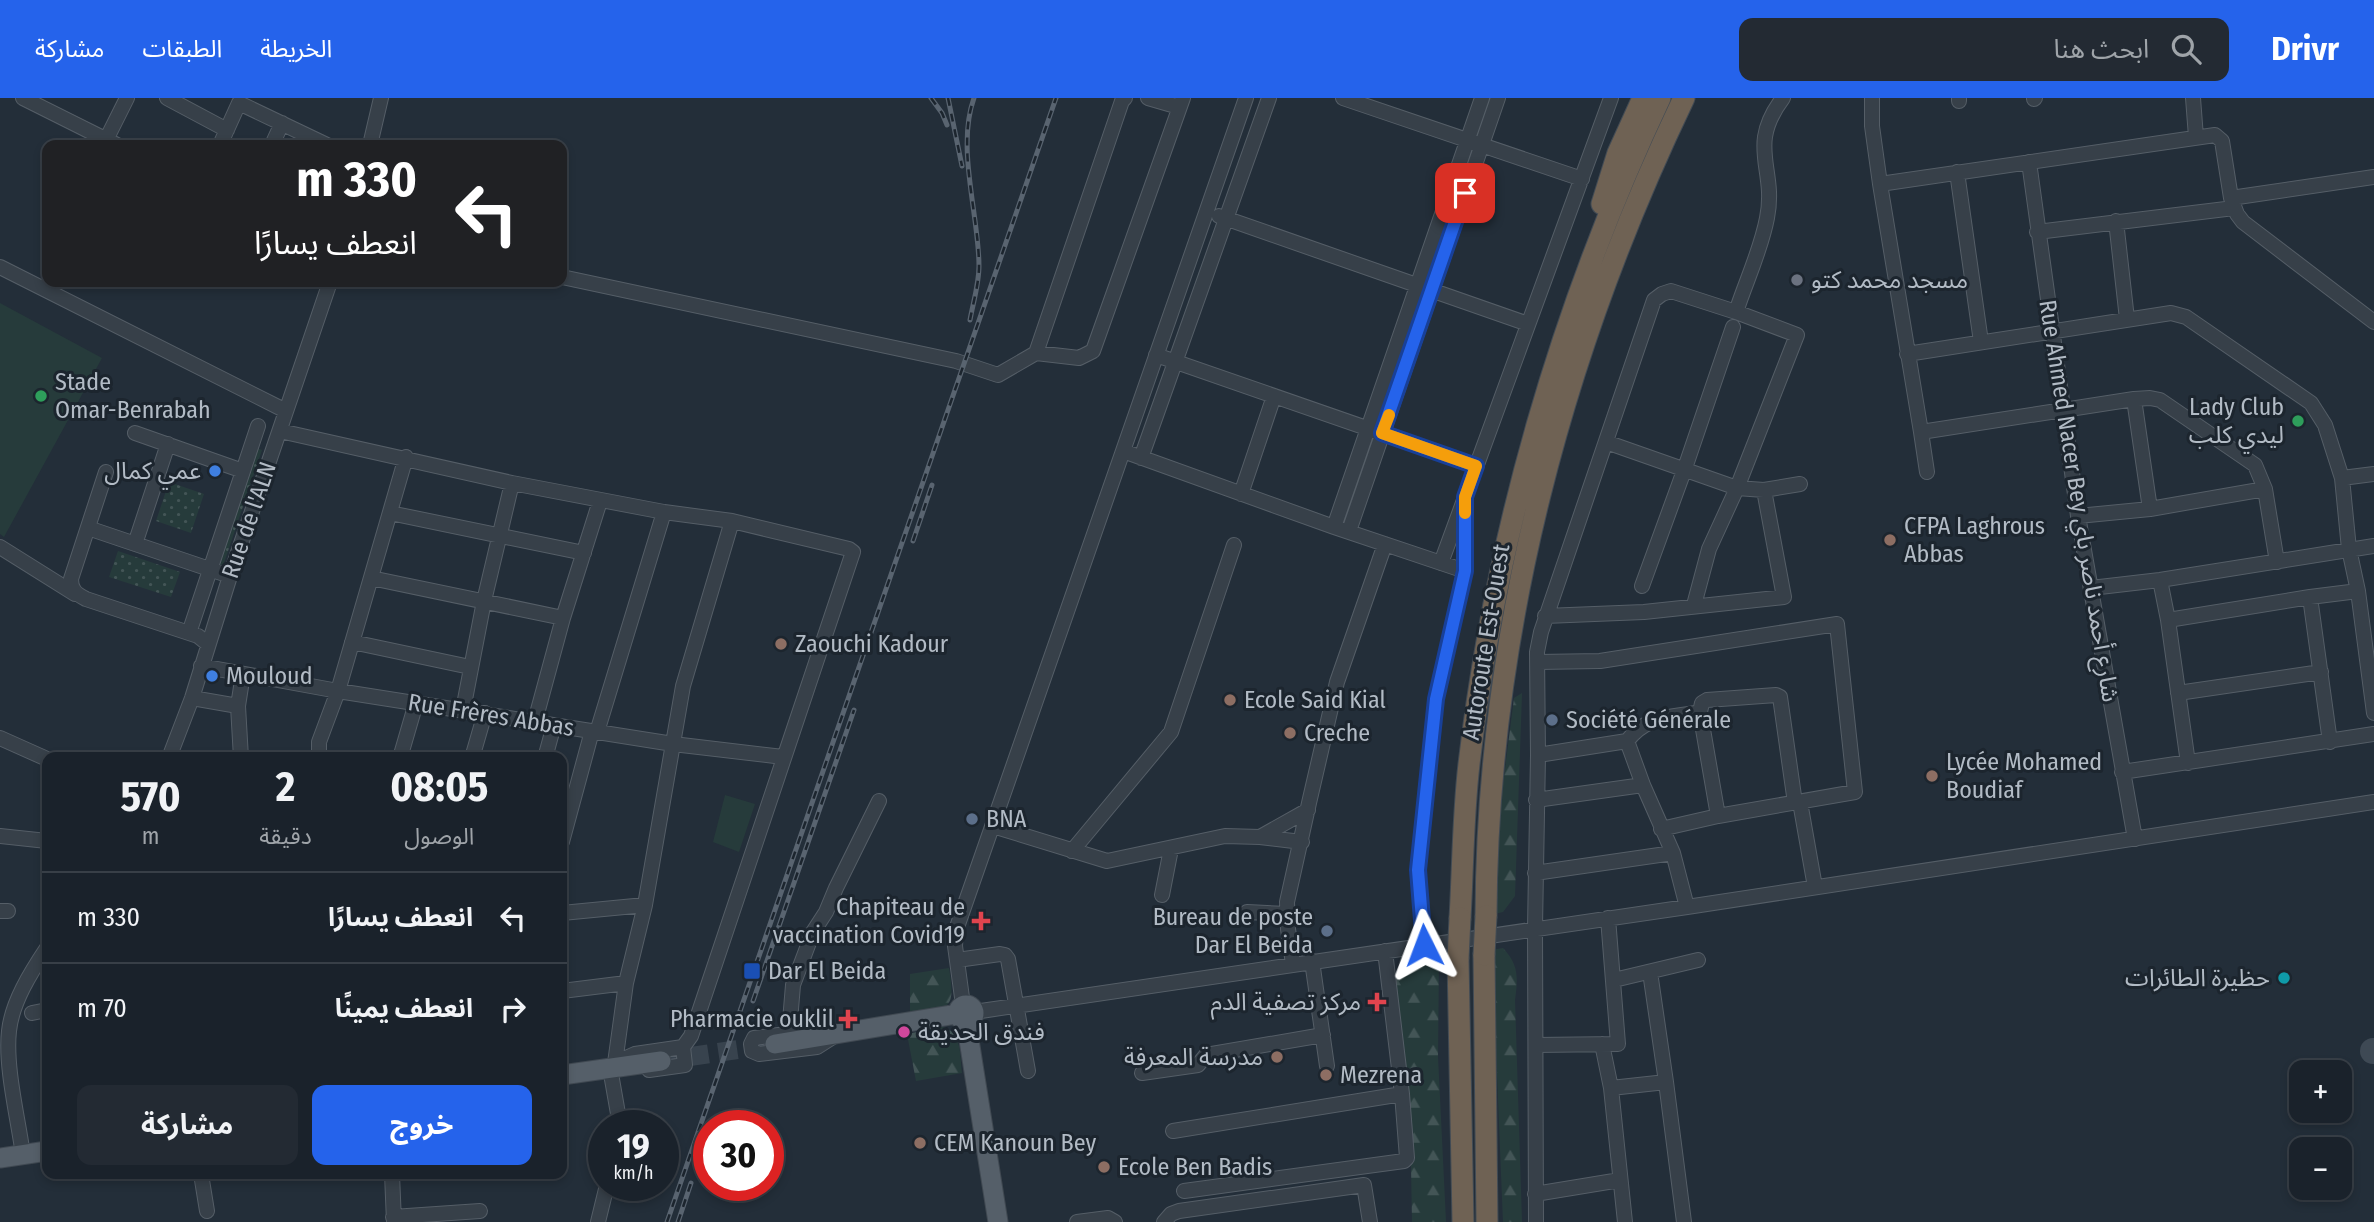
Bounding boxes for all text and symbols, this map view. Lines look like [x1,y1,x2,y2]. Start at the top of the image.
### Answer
search box [1739,18,2229,81]
text: Drivr [2271,29,2339,69]
icon: search [2167,30,2205,68]
text: ابحث هنا [2053,34,2149,65]
text: مشاركة [35,35,104,63]
text: الطبقات [142,35,222,63]
text: الخريطة [260,35,332,63]
text: 330 m [296,150,417,209]
pin [1435,163,1495,223]
icon: left [441,168,532,259]
icon: arrive [1446,174,1484,212]
text: انعطف يسارًا [254,224,417,262]
place label: مسجد محمد كتو [1811,266,1968,294]
marker: مسجد محمد كتو [1789,272,1805,288]
street label: Rue Ahmed Nacer Bey شارع أحمد ناصر باي [2029,298,2127,705]
place label: Stade Omar-Benrabah [55,368,211,424]
marker: Stade Omar-Benrabah [33,388,49,404]
place label: Lady Club ليدي كلب [2189,393,2284,454]
marker: Lady Club ليدي كلب [2290,413,2306,429]
place label: عمي كمال [104,457,201,490]
street label: Rue de l'ALN [216,458,282,582]
marker: عمي كمال [207,463,223,479]
place label: CFPA Laghrous Abbas [1904,512,2045,568]
marker: CFPA Laghrous Abbas [1882,532,1898,548]
street label: Autoroute Est-Ouest [1457,542,1515,742]
place label: Zaouchi Kadour [795,630,949,658]
marker: Zaouchi Kadour [773,636,789,652]
place label: Mouloud [226,662,313,690]
marker: Mouloud [204,668,220,684]
place label: Ecole Said Kial [1244,686,1386,714]
street label: Rue Frères Abbas [406,688,576,742]
marker: Ecole Said Kial [1222,692,1238,708]
place label: Société Générale [1566,706,1731,734]
marker: Société Générale [1544,712,1560,728]
place label: Creche [1304,719,1370,747]
marker: Creche [1282,725,1298,741]
place label: Lycée Mohamed Boudiaf [1946,748,2102,804]
text: 2 [276,762,295,812]
text: 08:05 [390,762,488,812]
marker: Lycée Mohamed Boudiaf [1924,768,1940,784]
text: 570 [121,772,181,822]
place label: BNA [986,805,1027,833]
marker: BNA [964,811,980,827]
text: m [142,822,159,850]
text: دقيقة [259,822,312,850]
text: الوصول [404,822,474,850]
place label: Chapiteau de vaccination Covid19 [773,893,965,949]
icon: left [494,899,532,937]
text: 330 m [77,902,140,933]
text: انعطف يسارًا [328,902,473,933]
place label: Bureau de poste Dar El Beida [1153,903,1313,959]
position arrow [1387,908,1461,982]
marker: Chapiteau de vaccination Covid19 [971,911,991,931]
marker: Bureau de poste Dar El Beida [1319,923,1335,939]
place label: Dar El Beida [768,957,886,985]
marker: Dar El Beida [742,961,762,981]
place label: حظيرة الطائرات [2125,964,2270,992]
marker: حظيرة الطائرات [2276,970,2292,986]
place label: مركز تصفية الدم [1210,988,1361,1020]
icon: right [494,990,532,1028]
marker: مركز تصفية الدم [1367,992,1387,1012]
text: 70 m [77,993,127,1024]
text: انعطف يمينًا [335,993,473,1024]
place label: Pharmacie ouklil [670,1005,834,1033]
marker: Pharmacie ouklil [840,1011,856,1027]
place label: فندق الحديقة [918,1018,1045,1046]
marker: فندق الحديقة [896,1024,912,1040]
place label: مدرسة المعرفة [1124,1043,1263,1071]
marker: مدرسة المعرفة [1269,1049,1285,1065]
map controls [2289,1060,2352,1200]
button: + [2289,1060,2352,1123]
place label: Mezrena [1340,1061,1422,1089]
marker: Mezrena [1318,1067,1334,1083]
button: مشاركة [77,1085,298,1165]
button: خروج [312,1085,532,1165]
speed limit sign: 30 [693,1110,784,1201]
text: 19 [617,1125,650,1167]
place label: CEM Kanoun Bey [934,1129,1096,1157]
marker: CEM Kanoun Bey [912,1135,928,1151]
button: − [2289,1137,2352,1200]
place label: Ecole Ben Badis [1118,1153,1272,1181]
marker: Ecole Ben Badis [1096,1159,1112,1175]
text: km/h [613,1162,654,1184]

